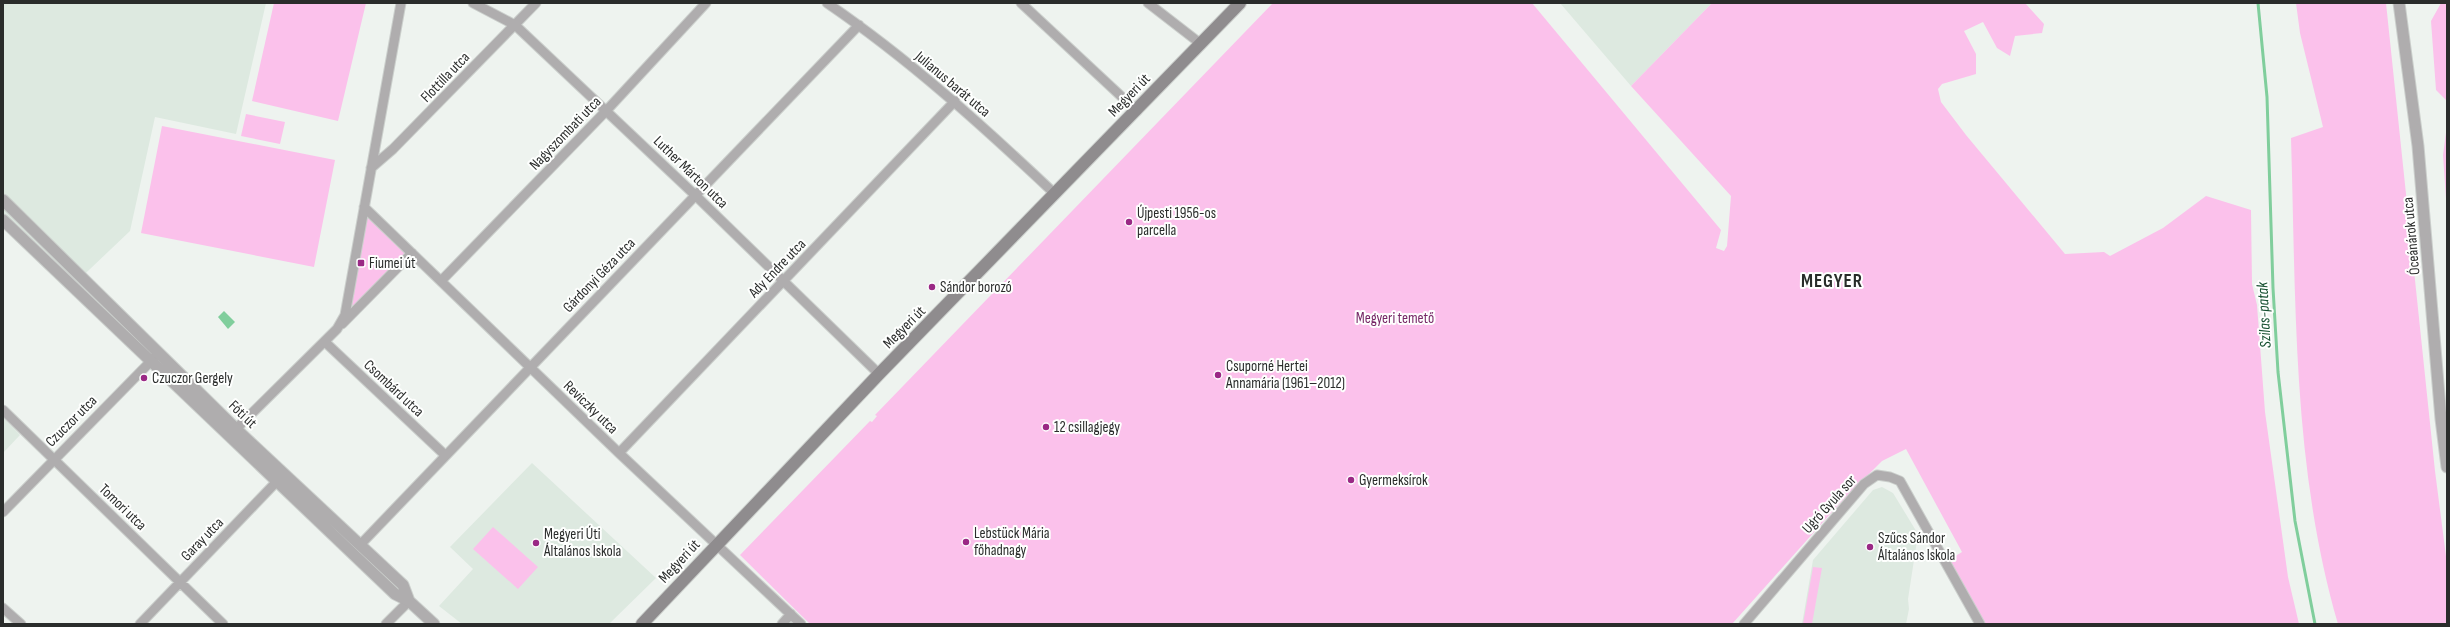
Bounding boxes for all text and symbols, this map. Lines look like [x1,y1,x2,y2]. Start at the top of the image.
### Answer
street label: Julianus barát utca [910,47,994,122]
street label: Flottilla utca [417,48,474,106]
street label: Megyeri út [1104,69,1155,121]
street label: Nagyszombati utca [525,92,605,174]
street label: Luther Márton utca [649,132,732,213]
street label: Óceánárok utca [2399,196,2424,276]
place label: Újpesti 1956-os parcella [1137,204,1216,240]
marker: Újpesti 1956-os parcella [1124,217,1134,227]
street label: Gárdonyi Géza utca [559,234,640,317]
street label: Ady Endre utca [744,235,810,302]
place label: Fiumei út [369,254,416,273]
marker: Fiumei út [356,258,366,268]
district label: MEGYER [1801,270,1863,293]
place label: Sándor borozó [940,278,1012,297]
water label: Szilas-patak [2253,280,2276,348]
marker: Sándor borozó [927,282,937,292]
street label: Megyeri út [879,302,930,353]
park label: Megyeri temető [1356,309,1434,328]
street label: Csombárd utca [360,356,428,421]
place label: Csuporné Hertei Annamária (1961–2012) [1225,357,1345,393]
place label: Czuczor Gergely [152,369,233,388]
marker: Csuporné Hertei Annamária (1961–2012) [1213,370,1223,380]
marker: Czuczor Gergely [139,373,149,383]
street label: Reviczky utca [559,377,622,438]
street label: Czuczor utca [42,391,101,451]
street label: Fóti út [224,396,261,433]
place label: 12 csillagjegy [1054,418,1120,437]
marker: 12 csillagjegy [1041,422,1051,432]
place label: Gyermeksírok [1359,471,1428,490]
street label: Ugró Gyula sor [1798,471,1861,538]
marker: Gyermeksírok [1346,475,1356,485]
street label: Tomori utca [95,480,151,535]
street label: Garay utca [177,513,228,565]
place label: Lebstück Mária főhadnagy [974,524,1050,560]
place label: Megyeri Úti Általános Iskola [543,525,622,561]
place label: Szűcs Sándor Általános Iskola [1877,529,1956,565]
street label: Megyeri út [654,535,705,587]
marker: Lebstück Mária főhadnagy [961,537,971,547]
marker: Megyeri Úti Általános Iskola [531,538,541,548]
marker: Szűcs Sándor Általános Iskola [1865,542,1875,552]

